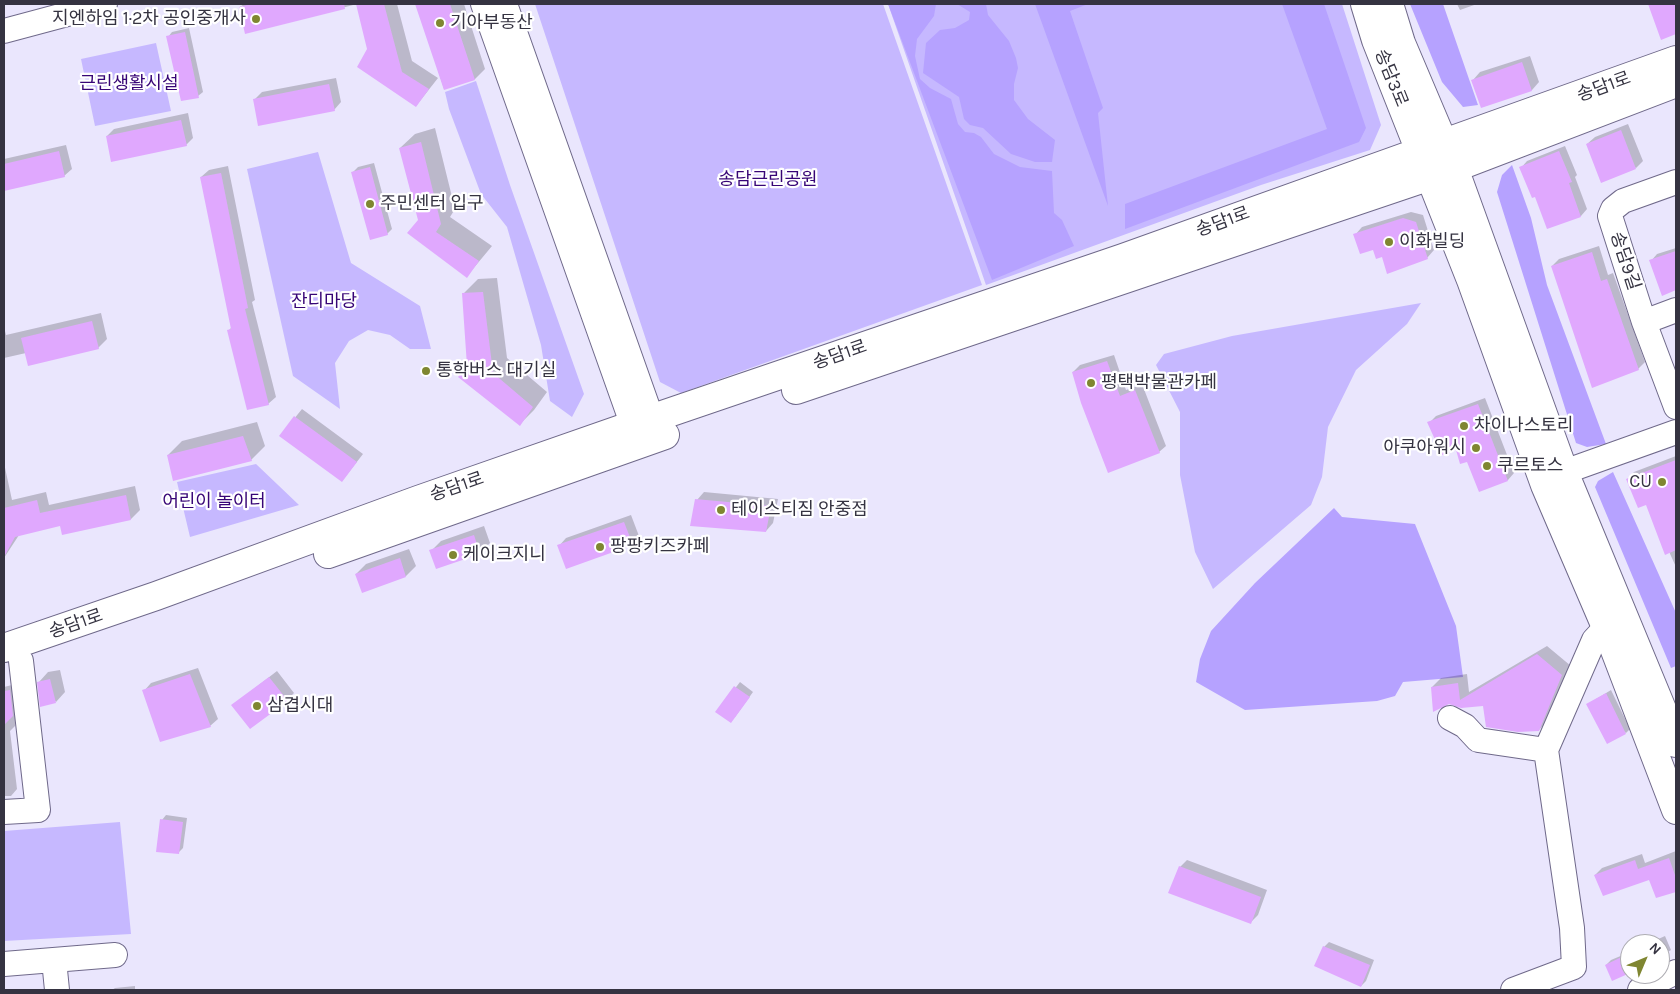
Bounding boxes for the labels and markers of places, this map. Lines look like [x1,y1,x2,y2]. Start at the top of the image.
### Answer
place label: 지엔하임 1·2차 공인중개사 [52,8,246,30]
place label: 기아부동산 [450,12,533,34]
marker: 지엔하임 1·2차 공인중개사 [250,13,262,25]
marker: 기아부동산 [434,17,446,29]
place label: 주민센터 입구 [380,193,484,215]
marker: 주민센터 입구 [364,198,376,210]
place label: 이화빌딩 [1399,231,1465,253]
marker: 이화빌딩 [1383,236,1395,248]
place label: 통학버스 대기실 [436,360,556,382]
marker: 통학버스 대기실 [420,365,432,377]
place label: 평택박물관카페 [1101,372,1217,394]
marker: 평택박물관카페 [1085,377,1097,389]
place label: 차이나스토리 [1474,415,1573,437]
marker: 차이나스토리 [1458,420,1470,432]
place label: 아쿠아워시 [1383,437,1466,459]
marker: 아쿠아워시 [1470,442,1482,454]
place label: 쿠르토스 [1497,455,1563,477]
marker: 쿠르토스 [1481,460,1493,472]
place label: CU [1629,471,1652,493]
marker: CU [1656,476,1668,488]
place label: 테이스티짐 안중점 [731,499,868,521]
marker: 테이스티짐 안중점 [715,504,727,516]
place label: 팡팡키즈카페 [610,536,709,558]
marker: 팡팡키즈카페 [594,541,606,553]
place label: 케이크지니 [463,544,546,566]
marker: 케이크지니 [447,549,459,561]
place label: 삼겹시대 [267,695,333,717]
marker: 삼겹시대 [251,700,263,712]

